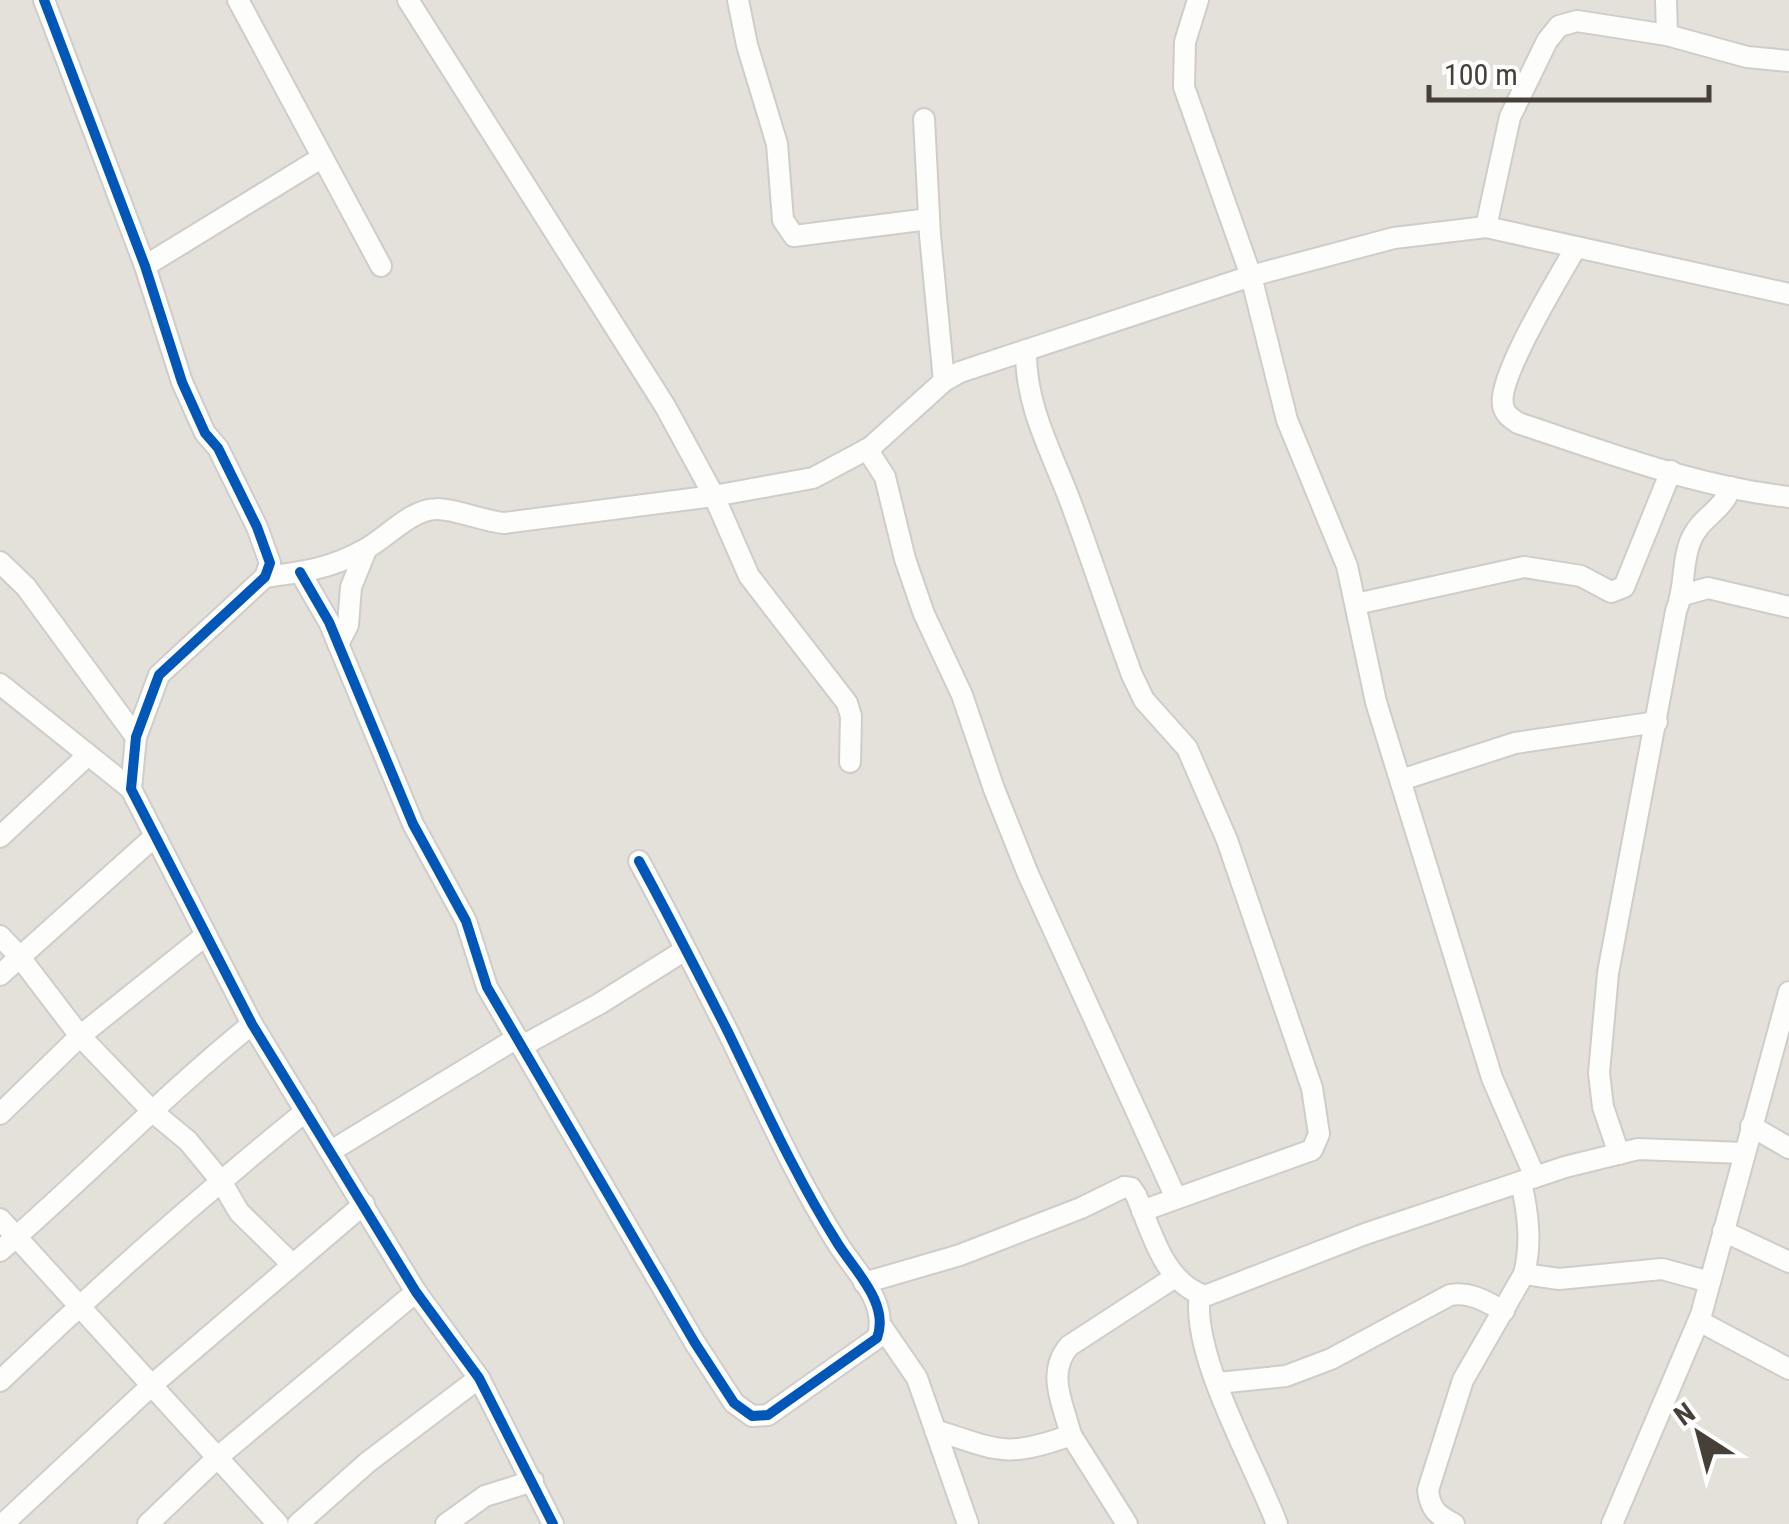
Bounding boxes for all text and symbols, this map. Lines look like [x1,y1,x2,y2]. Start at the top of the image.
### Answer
scale bar [1429,40,1709,102]
text: 100 m [1444,57,1518,92]
north arrow [1649,1384,1749,1484]
text: N [1668,1396,1701,1433]

